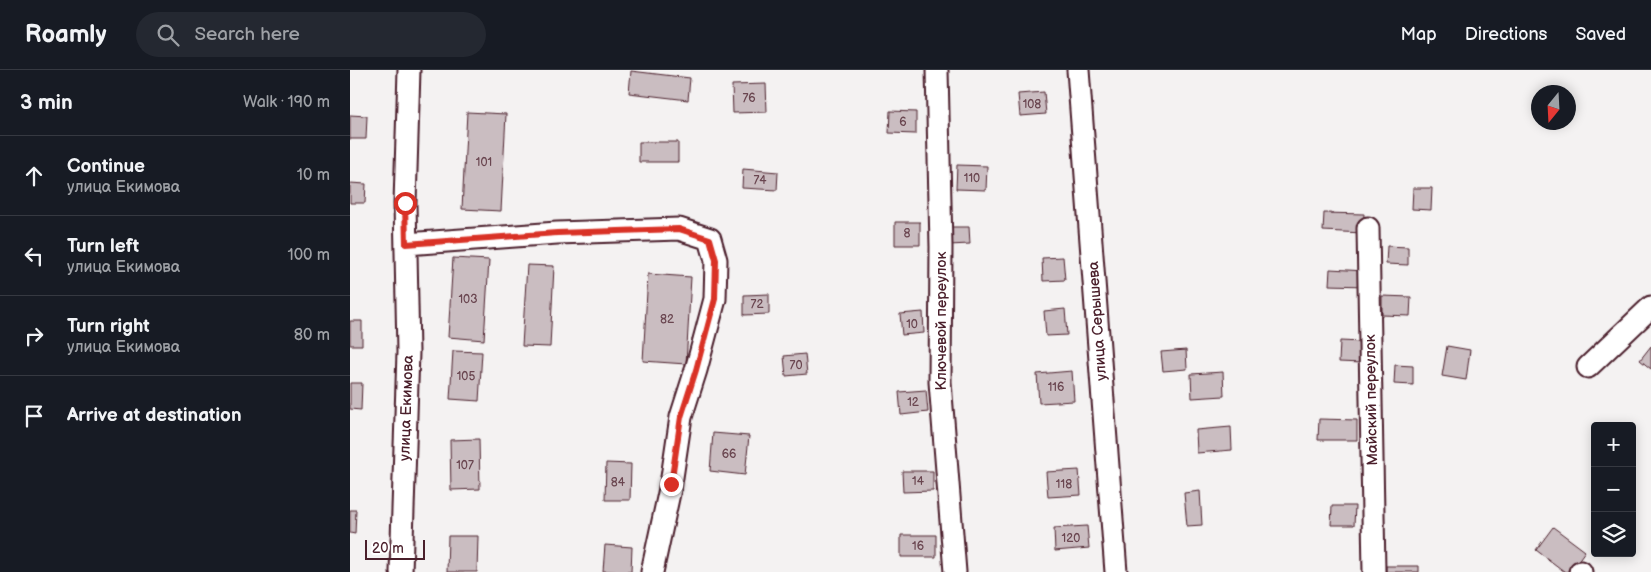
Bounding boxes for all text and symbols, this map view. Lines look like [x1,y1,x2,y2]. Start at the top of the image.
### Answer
search box [136,12,486,57]
text: Roamly [25,20,106,49]
icon: search [154,21,182,49]
text: Search here [194,23,300,46]
text: Map [1401,24,1437,45]
text: Directions [1465,24,1547,45]
text: Saved [1575,24,1626,45]
north arrow [1531,85,1576,130]
text: 3 min [20,90,73,115]
house number: 76 [742,91,756,106]
text: Walk · 190 m [243,93,330,112]
house number: 108 [1023,97,1041,112]
house number: 6 [899,115,907,130]
text: Continue [67,155,145,178]
house number: 101 [476,155,492,170]
icon: ahead [20,162,48,190]
text: 10 m [297,166,330,185]
house number: 110 [964,171,980,186]
house number: 74 [753,173,767,188]
text: улица Екимова [67,178,180,197]
route start [394,192,417,215]
house number: 8 [904,226,911,241]
text: Turn left [67,235,139,258]
icon: left [20,242,48,270]
text: 100 m [287,246,330,265]
street label: Ключевой переулок [932,252,951,390]
text: улица Екимова [67,258,180,277]
street label: улица Серышева [1084,260,1111,381]
house number: 103 [458,292,478,307]
house number: 72 [751,297,763,312]
house number: 82 [660,312,674,327]
text: Turn right [67,315,150,338]
house number: 10 [906,317,918,332]
icon: right [20,322,48,350]
text: 80 m [294,326,330,345]
street label: Майский переулок [1361,334,1382,466]
text: улица Екимова [67,338,180,357]
street label: улица Екимова [395,355,418,461]
house number: 70 [790,358,802,373]
house number: 105 [457,369,475,384]
house number: 116 [1048,380,1064,395]
house number: 12 [907,395,919,410]
icon: arrive [20,402,48,430]
text: Arrive at destination [67,404,242,427]
map controls [1591,422,1636,557]
button: + [1591,422,1636,467]
house number: 66 [722,447,736,462]
house number: 107 [456,458,474,473]
button: − [1591,467,1636,512]
route end [660,473,683,496]
house number: 14 [912,474,925,489]
house number: 84 [611,475,626,490]
house number: 118 [1056,477,1072,492]
button: layers [1591,512,1636,557]
house number: 120 [1062,531,1080,546]
scale bar [365,537,425,560]
house number: 16 [912,539,924,554]
text: 20 m [372,540,404,557]

